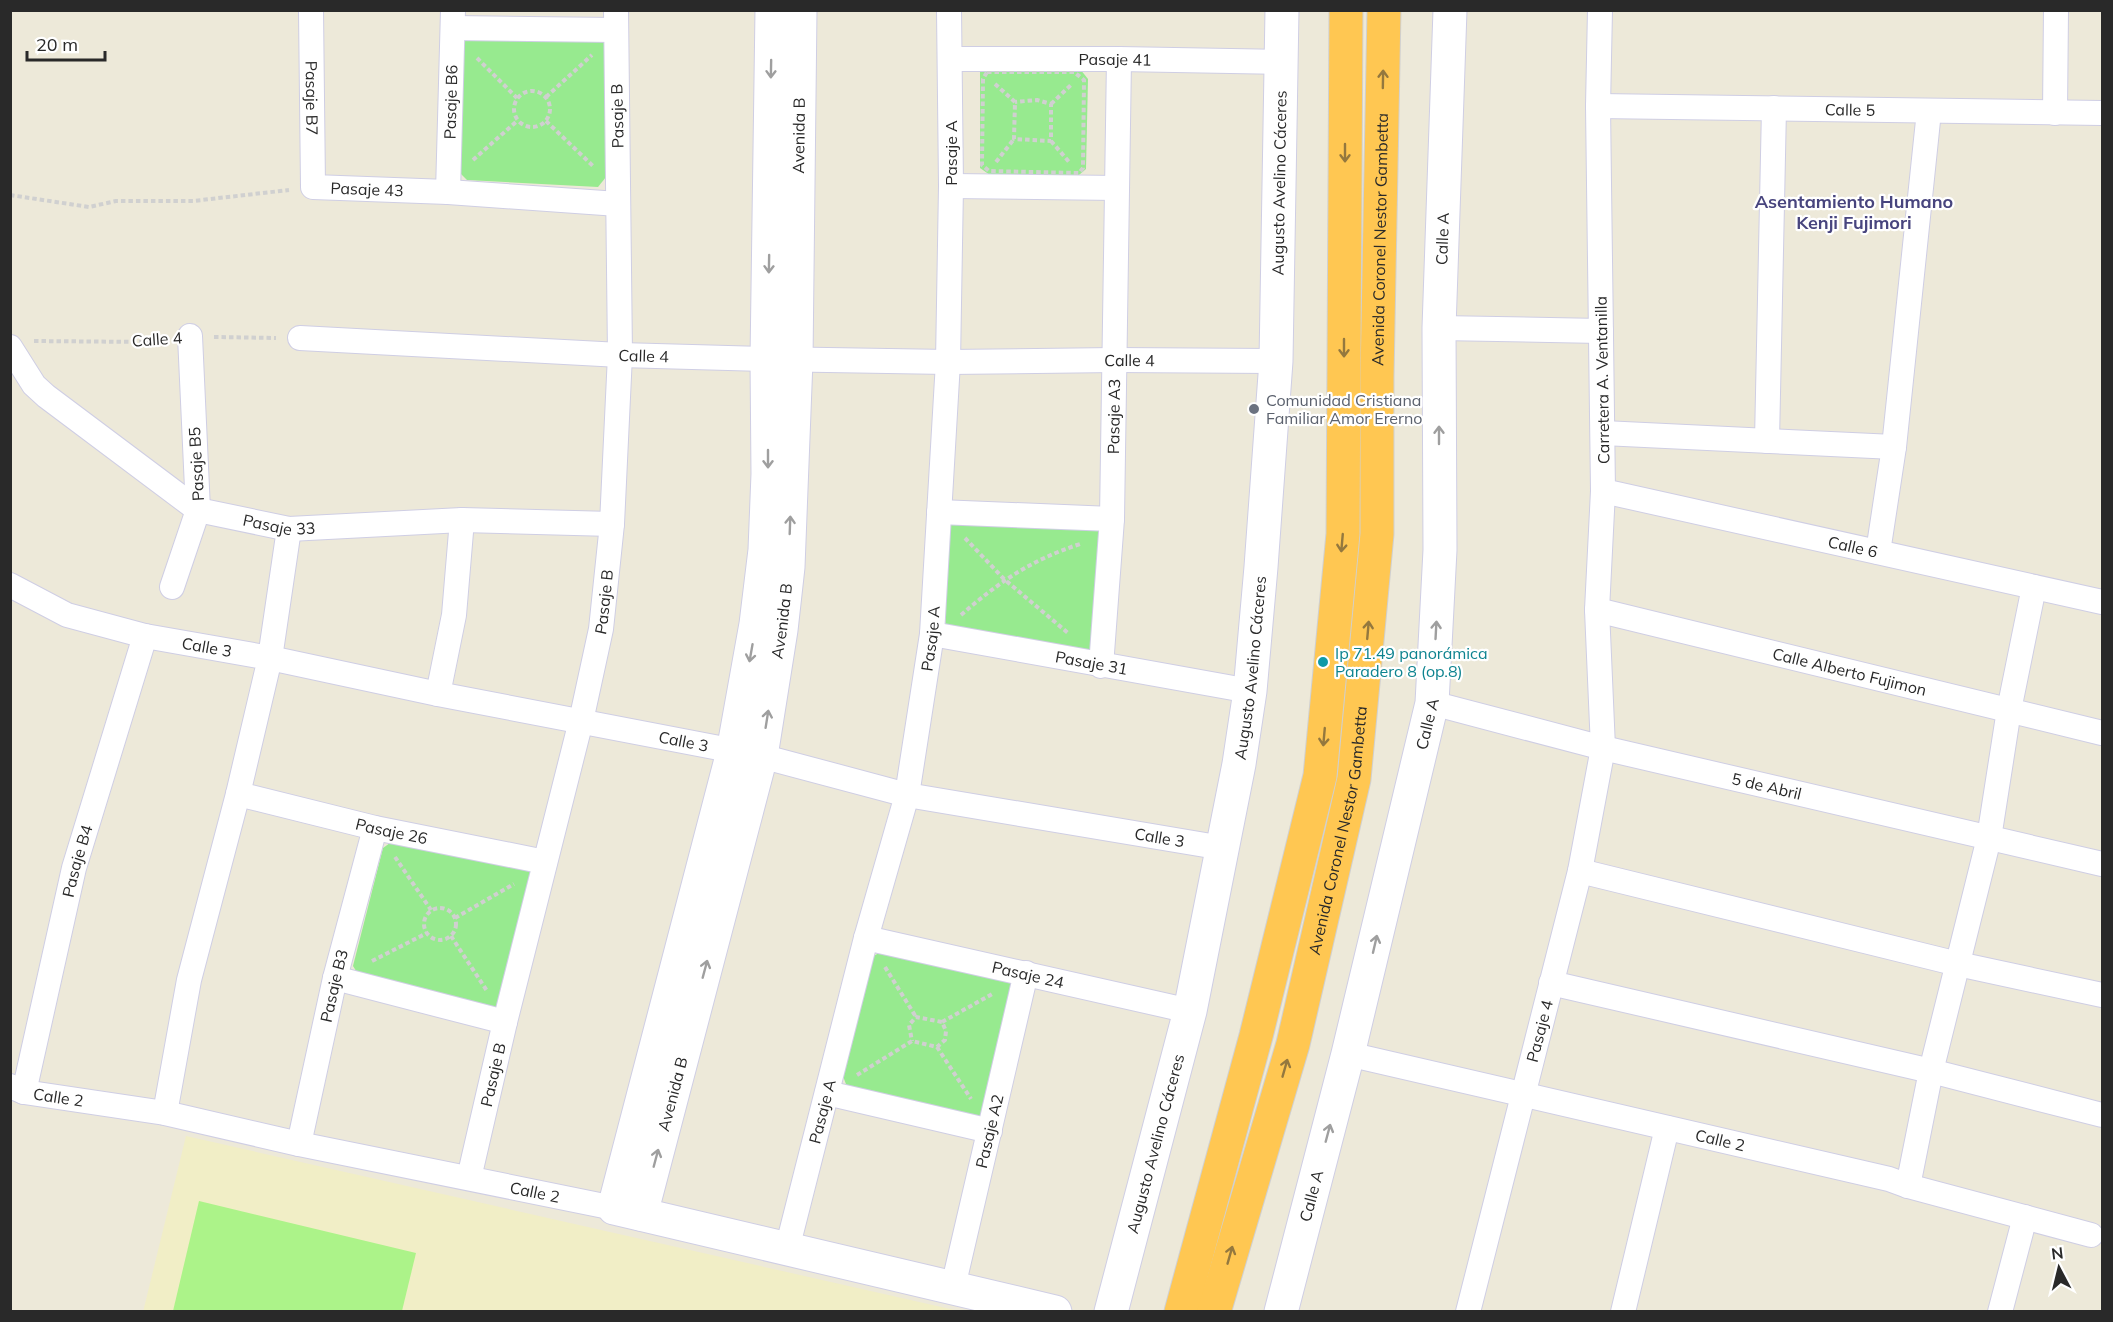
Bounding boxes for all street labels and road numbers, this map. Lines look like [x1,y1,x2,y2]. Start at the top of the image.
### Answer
street label: Pasaje 41 [1078,49,1152,70]
street label: Pasaje B7 [302,61,322,135]
street label: Pasaje B6 [439,65,461,139]
street label: Pasaje B [606,83,628,149]
street label: Augusto Avelino Cáceres [1267,90,1291,275]
street label: Avenida B [788,98,809,174]
street label: Calle 5 [1825,99,1875,120]
street label: Avenida Coronel Nestor Gambetta [1367,113,1392,366]
street label: Pasaje A [941,120,961,186]
street label: Pasaje 43 [330,178,404,200]
street label: Calle A [1431,212,1453,265]
street label: Carretera A. Ventanilla [1591,296,1613,464]
street label: Calle 4 [131,327,183,351]
street label: Calle 4 [618,345,669,366]
street label: Calle 4 [1104,350,1155,370]
street label: Pasaje A3 [1103,379,1124,454]
street label: Pasaje B5 [184,426,208,502]
street label: Pasaje 33 [241,510,316,539]
street label: Calle 6 [1826,531,1880,562]
street label: Pasaje B [590,569,617,636]
street label: Augusto Avelino Cáceres [1230,575,1270,761]
street label: Avenida B [767,582,796,660]
street label: Pasaje A [916,605,944,672]
street label: Calle 3 [180,633,233,661]
street label: Calle Alberto Fujimon [1770,643,1929,700]
street label: Pasaje 31 [1054,646,1129,679]
street label: Calle A [1411,696,1443,752]
street label: Avenida Coronel Nestor Gambetta [1304,705,1371,957]
street label: Calle 3 [657,727,710,756]
street label: 5 de Abril [1730,768,1804,804]
street label: Pasaje 26 [353,814,429,848]
street label: Pasaje B4 [58,822,97,899]
street label: Calle 3 [1133,823,1186,851]
street label: Pasaje B3 [316,947,352,1024]
street label: Pasaje 24 [990,957,1066,992]
street label: Pasaje 4 [1522,997,1557,1064]
street label: Pasaje B [476,1041,510,1109]
street label: Augusto Avelino Cáceres [1122,1052,1188,1236]
street label: Avenida B [653,1055,692,1133]
street label: Pasaje A [804,1077,840,1146]
street label: Calle 2 [32,1084,85,1111]
street label: Pasaje A2 [971,1092,1007,1170]
street label: Calle 2 [1693,1125,1747,1155]
street label: Calle A [1295,1168,1328,1224]
street label: Calle 2 [508,1177,562,1207]

